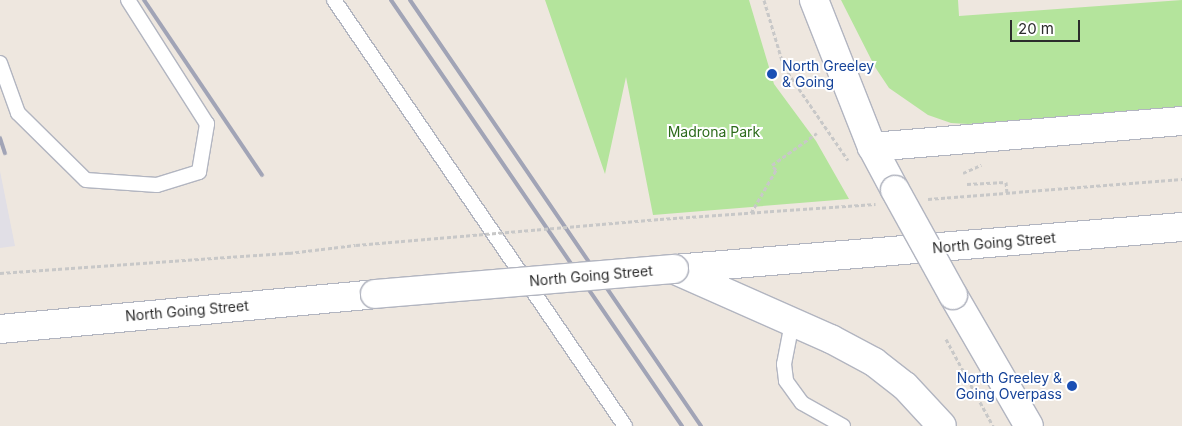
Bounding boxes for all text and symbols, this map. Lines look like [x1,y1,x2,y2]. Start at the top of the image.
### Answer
scale bar [1012,10,1082,42]
text: 20 m [1018,19,1054,38]
place label: North Greeley & Going [782,58,874,90]
marker: North Greeley & Going [766,68,778,80]
park label: Madrona Park [668,124,760,140]
street label: North Going Street [932,229,1056,257]
street label: North Going Street [529,262,653,290]
street label: North Going Street [125,297,249,325]
place label: North Greeley & Going Overpass [956,370,1062,402]
marker: North Greeley & Going Overpass [1066,380,1078,392]

